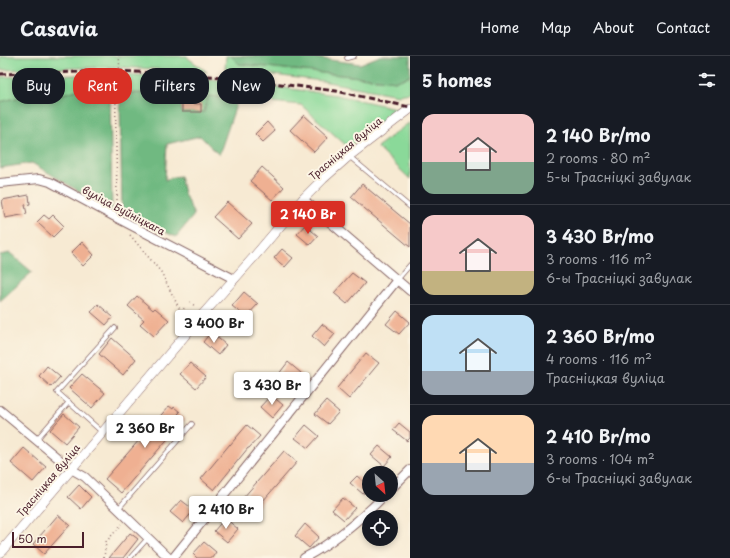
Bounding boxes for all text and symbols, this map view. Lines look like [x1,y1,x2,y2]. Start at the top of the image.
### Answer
text: Casavia [20,14,98,42]
text: Home [480,17,519,38]
text: Map [541,17,571,38]
text: About [593,17,634,38]
text: Contact [656,17,710,38]
text: 5 homes [422,67,492,93]
chip: Buy [12,68,65,104]
chip: Rent [73,68,132,104]
chip: Filters [140,68,209,104]
chip: New [217,68,275,104]
icon: filters [696,69,718,91]
street label: Трасніцкая вуліца [305,112,386,184]
text: 2 140 Br/mo [546,122,651,148]
icon: home [454,130,502,178]
text: 2 rooms · 80 m² [546,148,651,167]
text: 5-ы Трасніцкі завулак [546,167,691,186]
street label: вуліца Буйніцкага [79,182,169,239]
pin: 2 140 Br [267,201,349,235]
text: 2 140 Br [280,204,336,223]
text: 3 430 Br/mo [546,223,654,249]
icon: home [454,231,502,279]
text: 3 rooms · 116 m² [546,249,652,268]
text: 6-ы Трасніцкі завулак [546,268,692,287]
pin: 3 400 Br [173,310,255,344]
text: 3 400 Br [184,313,244,332]
text: 2 360 Br/mo [546,323,655,349]
icon: home [454,331,502,379]
text: 4 rooms · 116 m² [546,349,652,368]
text: Трасніцкая вуліца [546,368,665,387]
pin: 3 430 Br [231,372,313,406]
text: 3 430 Br [243,375,301,394]
pin: 2 360 Br [104,415,186,449]
text: 2 360 Br [115,418,175,437]
text: 2 410 Br/mo [546,423,651,449]
icon: home [454,431,502,479]
street label: Трасніцкая вуліца [13,440,84,520]
text: 3 rooms · 104 m² [546,449,655,468]
north arrow [362,466,398,502]
map controls [362,466,398,546]
text: 6-ы Трасніцкі завулак [546,468,692,487]
pin: 2 410 Br [185,496,267,530]
text: 2 410 Br [198,499,254,518]
button: locate [362,510,398,546]
scale bar [12,530,84,549]
text: 50 m [18,530,47,547]

